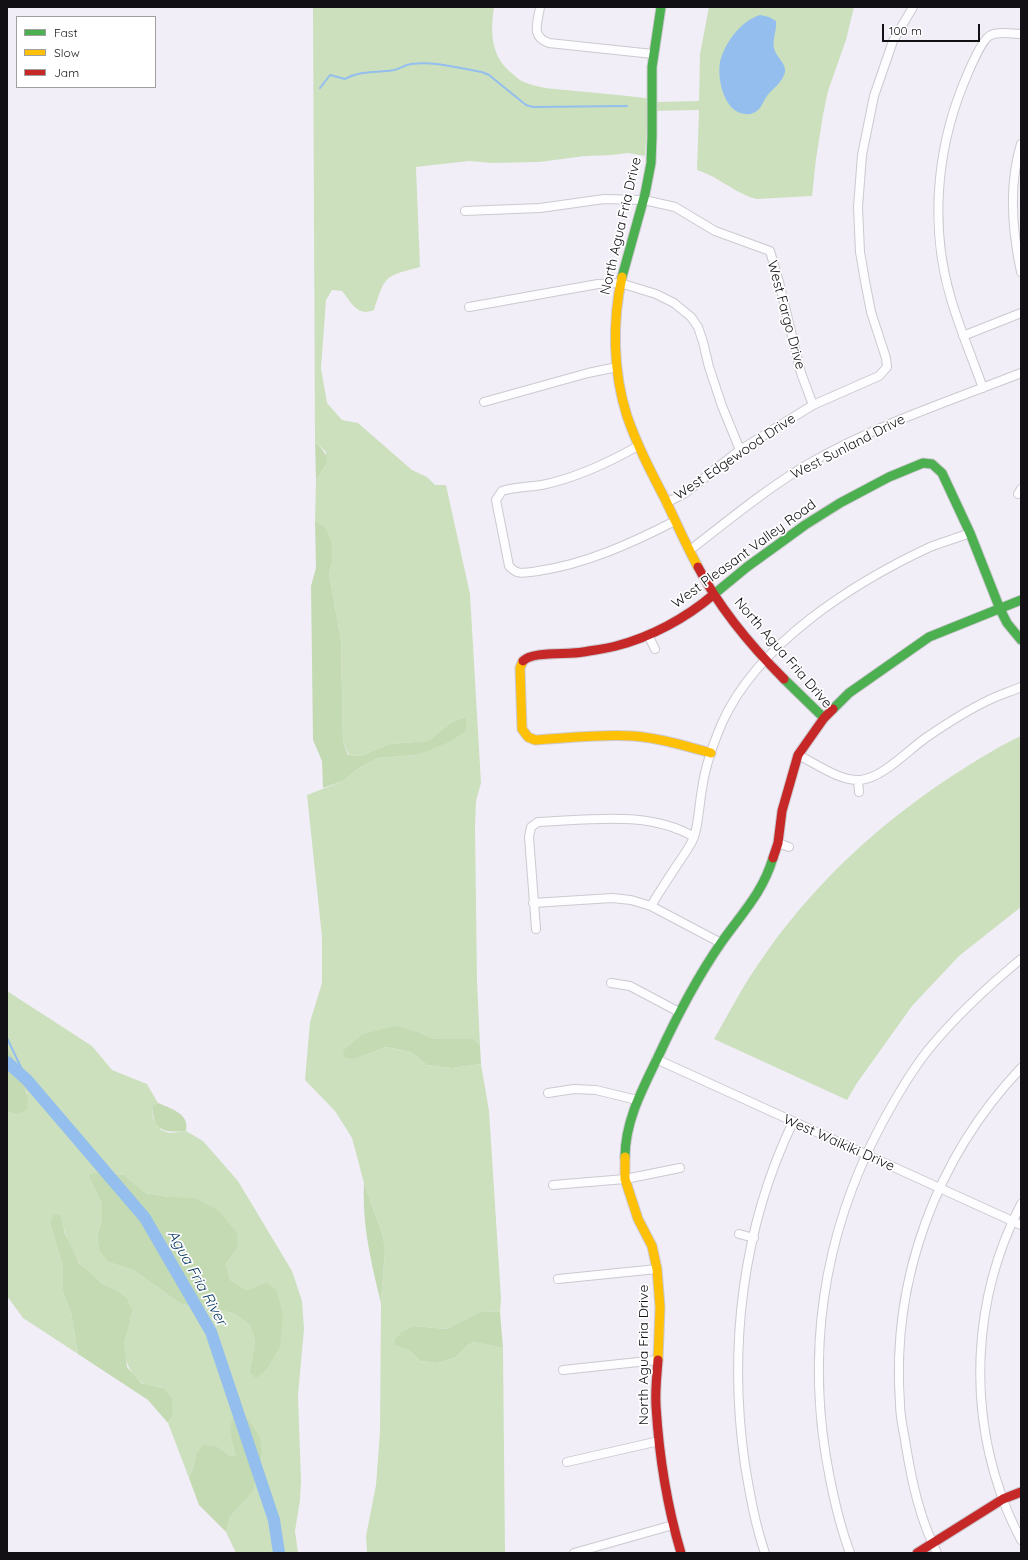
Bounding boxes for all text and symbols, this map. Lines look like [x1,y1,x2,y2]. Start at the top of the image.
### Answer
legend [16,16,156,88]
scale bar [884,16,982,42]
text: 100 m [889,23,922,38]
text: Fast [54,25,78,40]
text: Slow [54,45,80,60]
text: Jam [54,65,79,80]
street label: North Agua Fria Drive [597,156,645,296]
street label: West Fargo Drive [763,259,809,371]
street label: West Edgewood Drive [671,410,799,504]
street label: West Sunland Drive [788,411,908,483]
street label: West Pleasant Valley Road [669,496,819,612]
street label: North Agua Fria Drive [731,594,835,712]
street label: West Waikiki Drive [781,1111,897,1175]
water label: Agua Fria River [163,1227,231,1329]
street label: North Agua Fria Drive [636,1285,652,1425]

